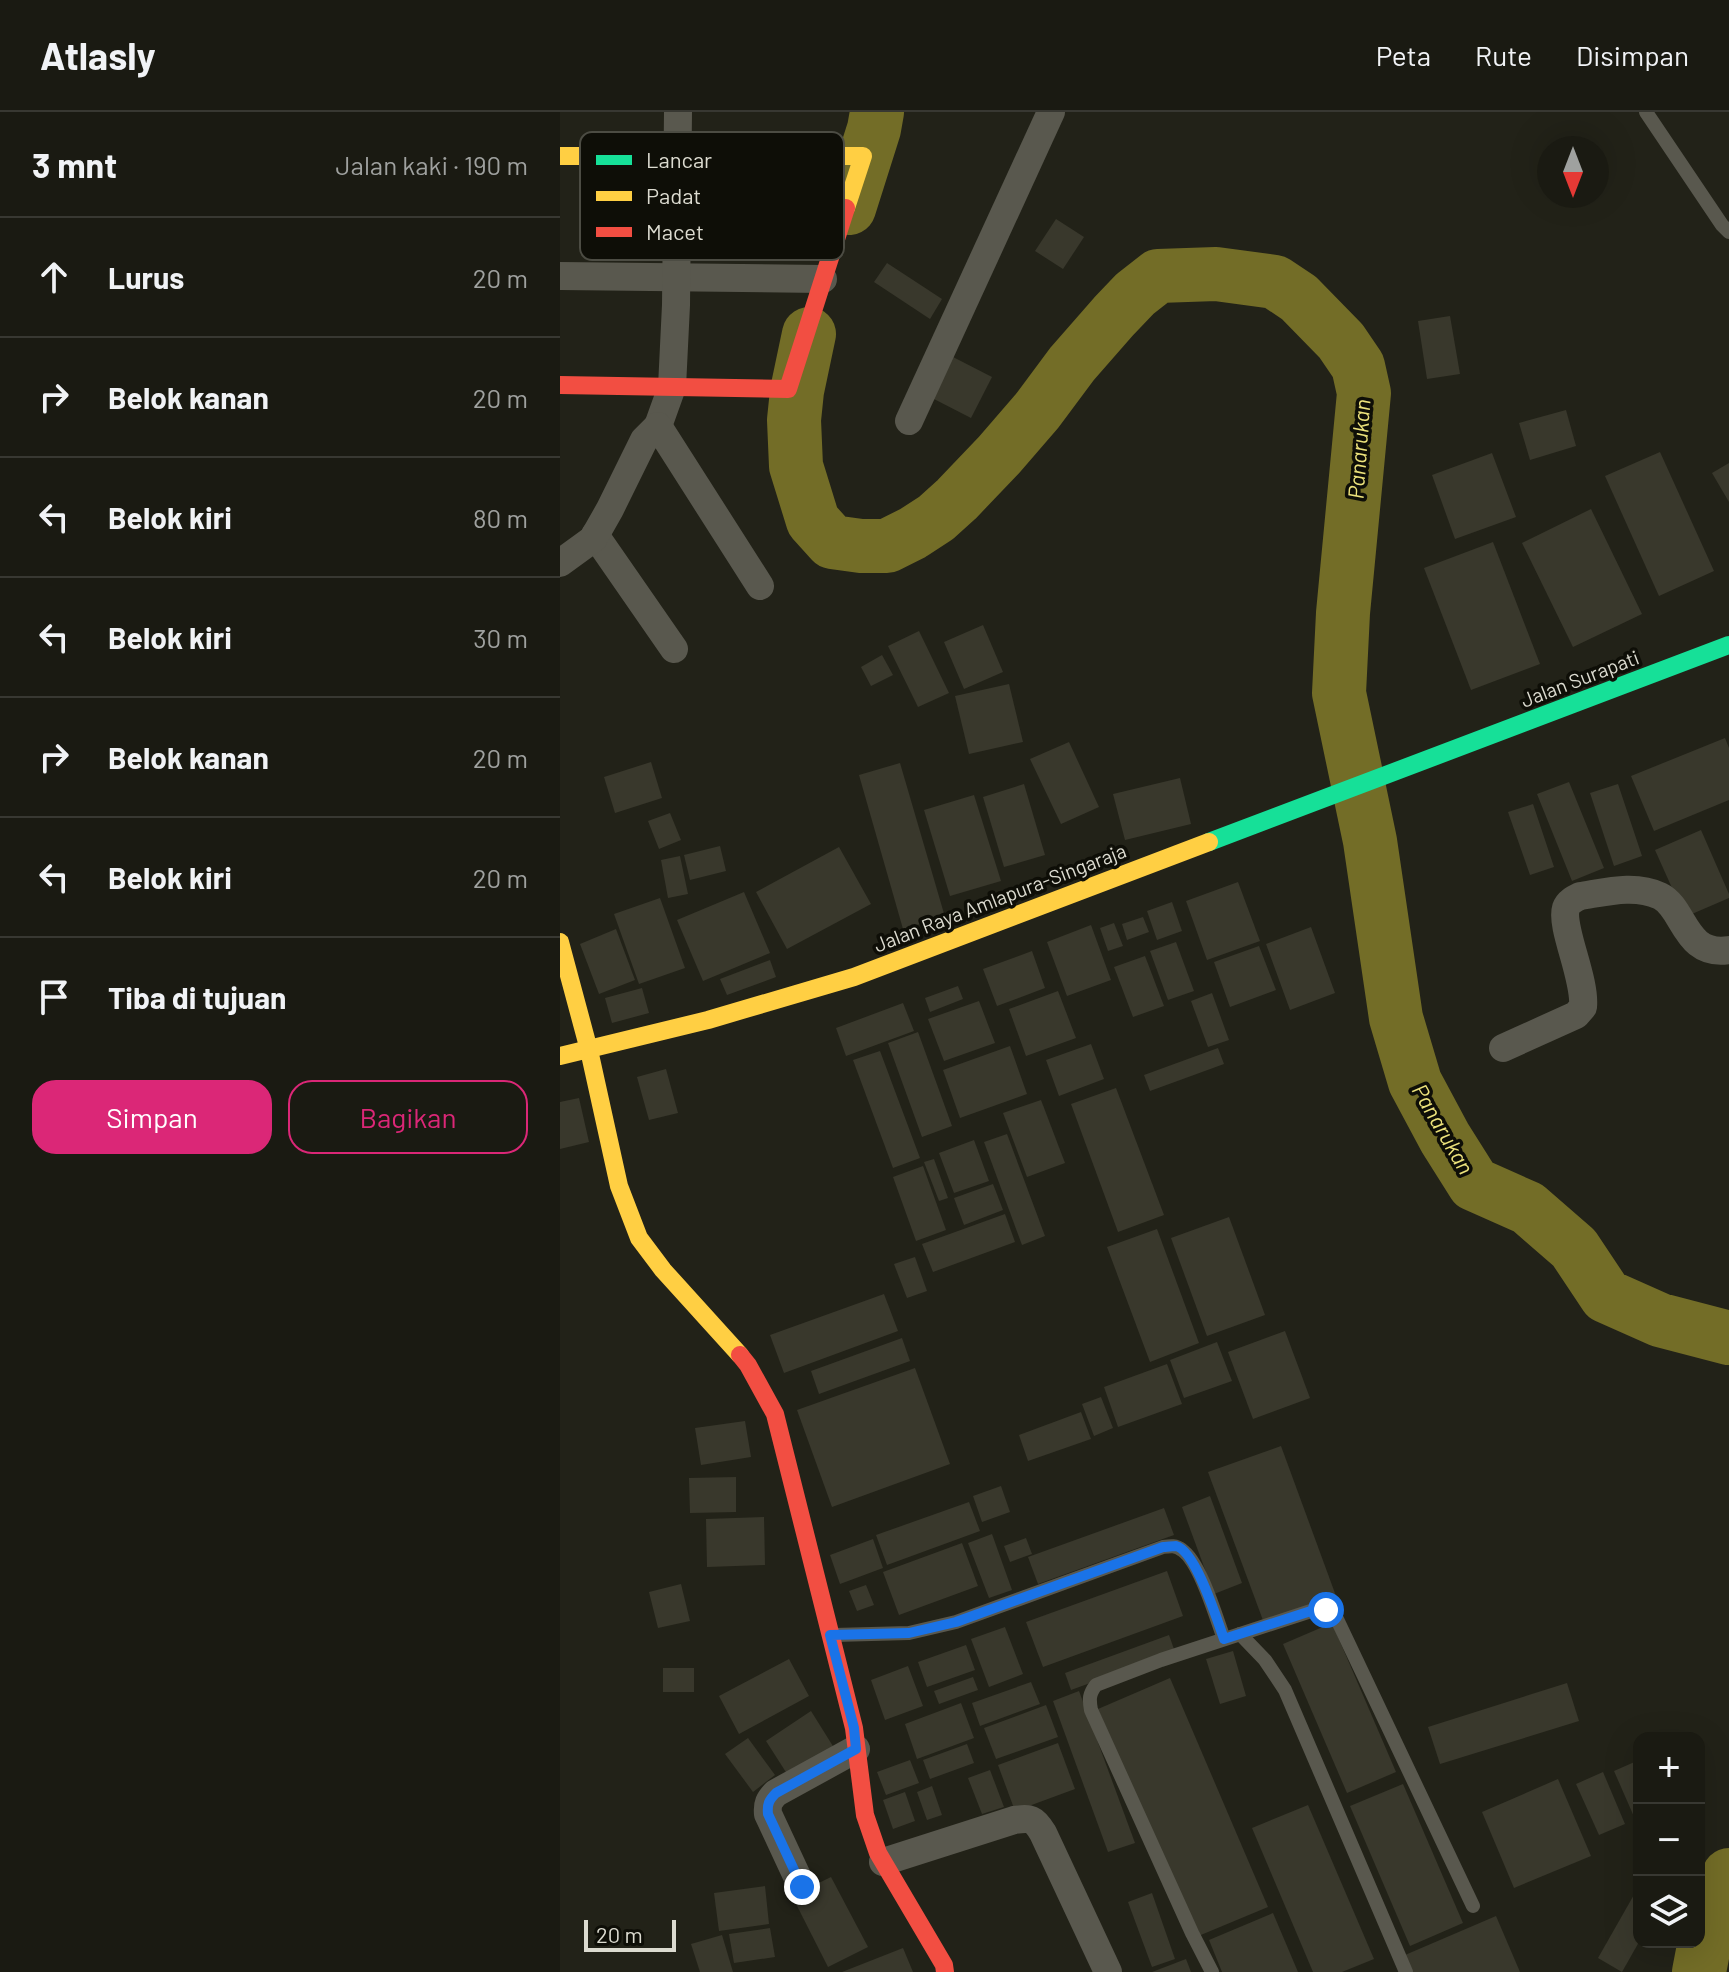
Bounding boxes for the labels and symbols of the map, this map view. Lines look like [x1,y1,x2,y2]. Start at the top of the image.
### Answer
legend [580,132,844,260]
north arrow [1537,136,1609,208]
text: Lancar [646,146,712,172]
text: Padat [646,182,701,208]
text: Macet [646,218,704,244]
water label: Panarukan [1342,398,1374,500]
street label: Jalan Surapati [1517,645,1642,712]
street label: Jalan Raya Amlapura-Singaraja [870,838,1129,956]
water label: Panarukan [1408,1079,1480,1178]
route start [1308,1592,1344,1628]
route end [784,1869,820,1905]
scale bar [584,1916,676,1952]

